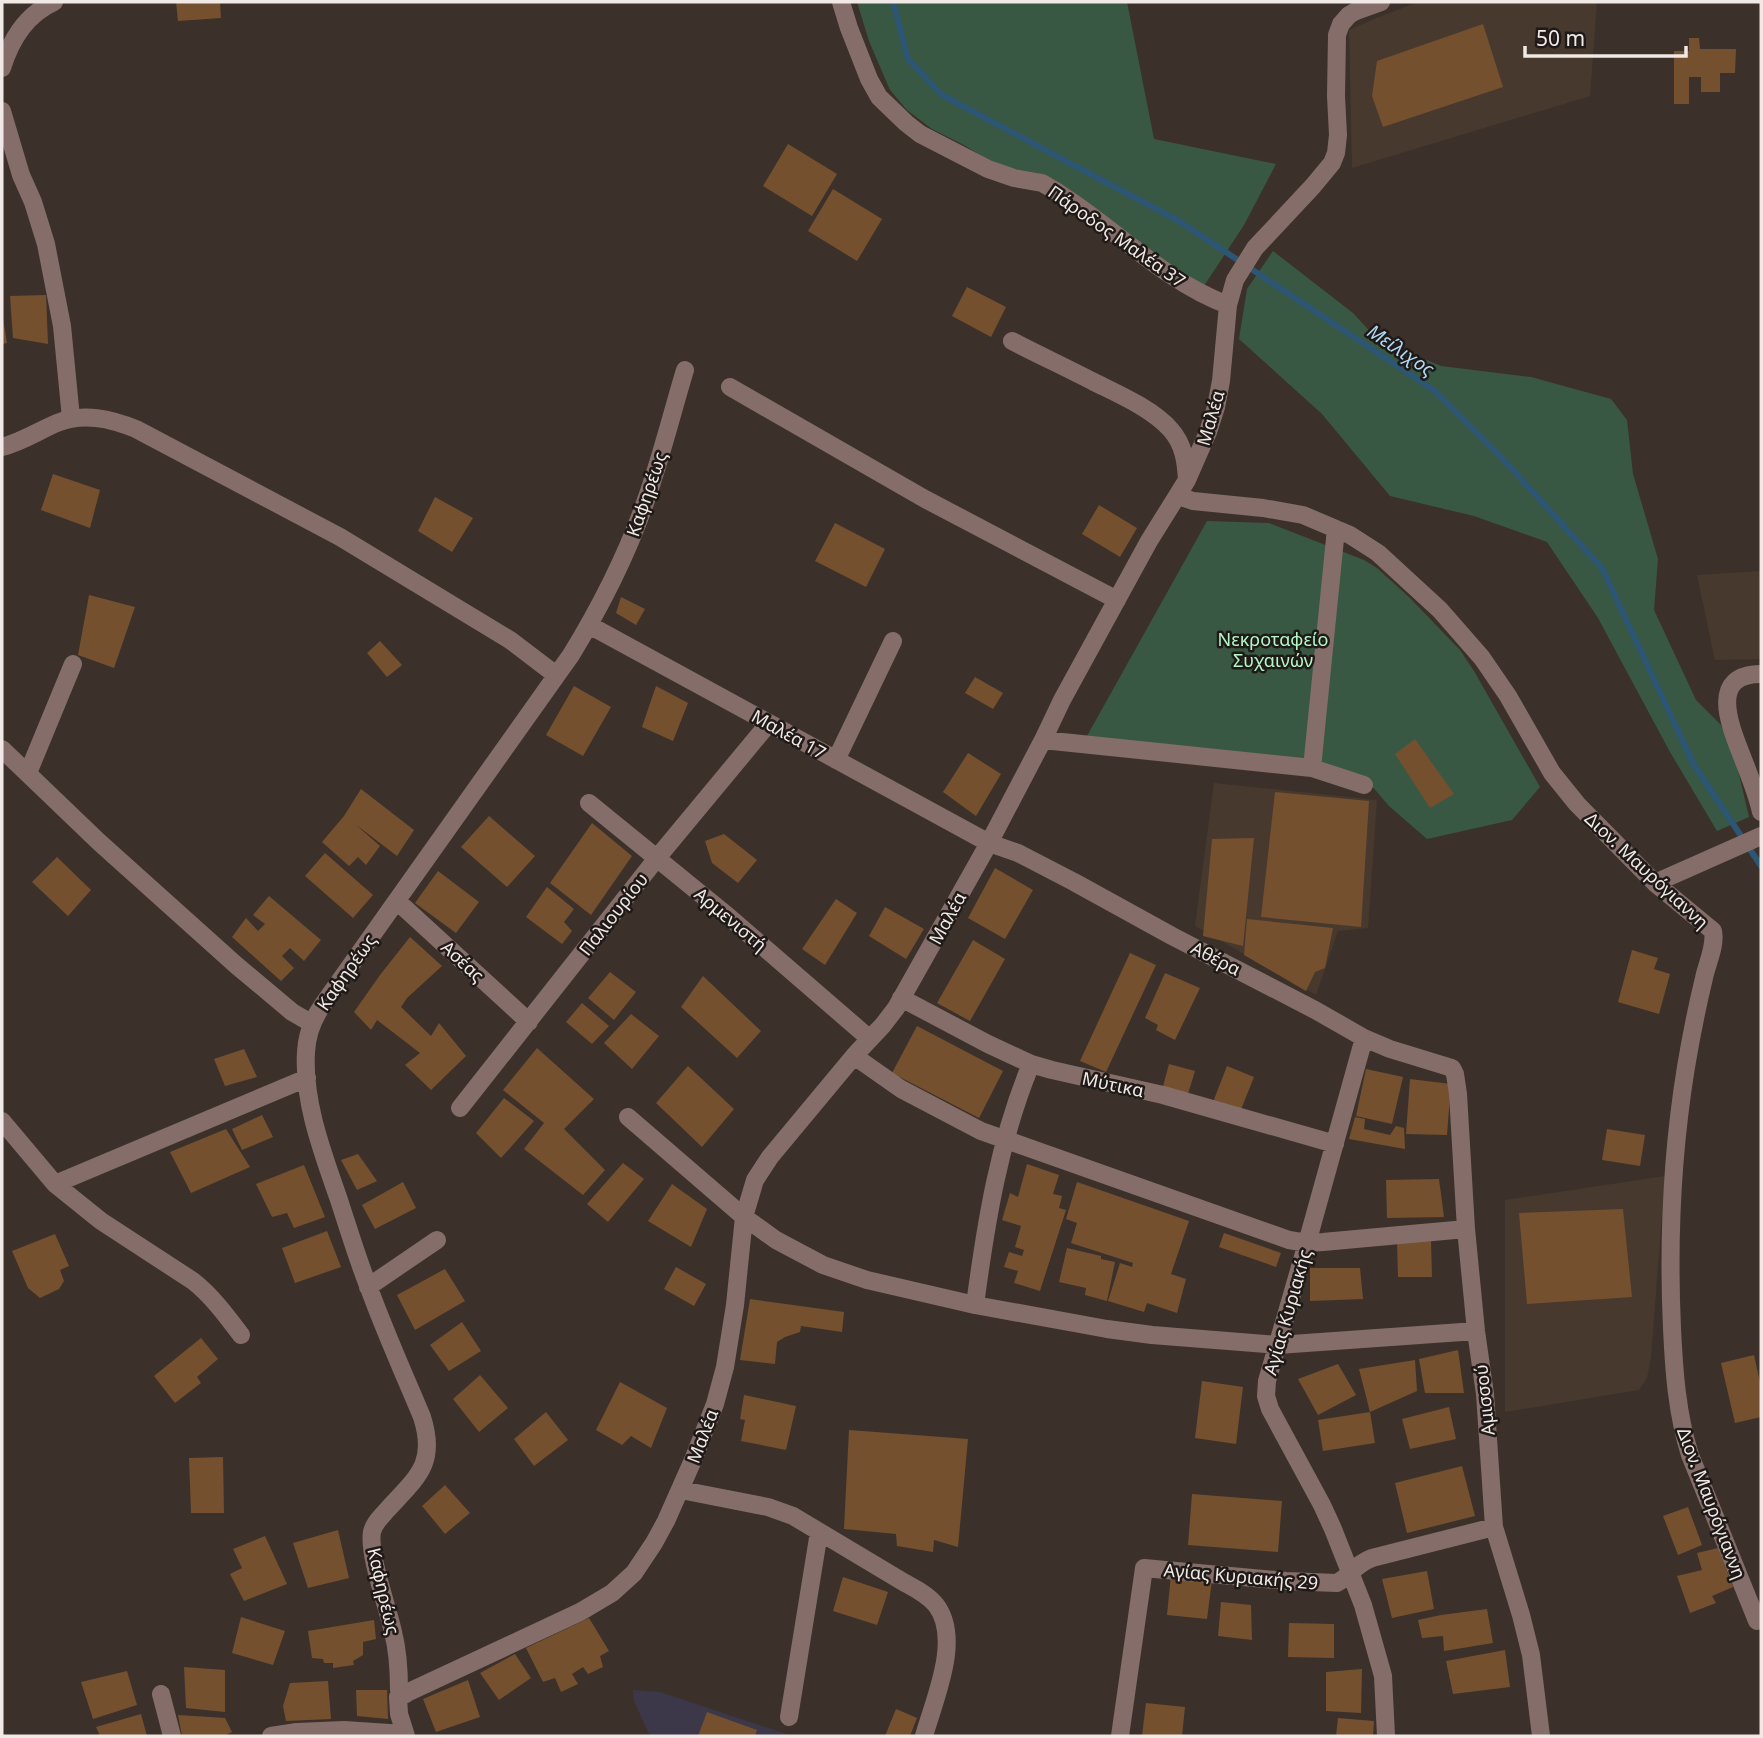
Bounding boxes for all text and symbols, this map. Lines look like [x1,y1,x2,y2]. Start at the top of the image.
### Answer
scale bar [1525,14,1686,58]
text: 50 m [1536,24,1585,52]
street label: Πάροδος Μαλέα 37 [1044,180,1190,292]
water label: Μείλιχος [1362,318,1440,382]
street label: Μαλέα [1191,388,1229,448]
street label: Καφηρέως [620,448,672,540]
park label: Νεκροταφείο Συχαινών [1218,627,1328,672]
street label: Μαλέα 17 [747,704,831,764]
street label: Διον. Μαυρόγιαννη [1580,806,1714,934]
street label: Παλιουρίου [573,868,653,960]
street label: Αρμενιστή [690,882,772,956]
street label: Μαλέα [923,888,971,948]
street label: Καφηρέως [311,929,381,1015]
street label: Ασέας [436,935,490,987]
street label: Αθέρα [1187,935,1245,981]
street label: Μύτικα [1080,1066,1146,1102]
street label: Αγίας Κυριακής [1258,1246,1316,1378]
street label: Αμισσού [1468,1363,1500,1437]
street label: Μαλέα [681,1405,723,1467]
street label: Διον. Μαυρόγιαννη [1672,1424,1752,1582]
street label: Καφηρέως [362,1545,406,1637]
street label: Αγίας Κυριακής 29 [1163,1557,1319,1595]

